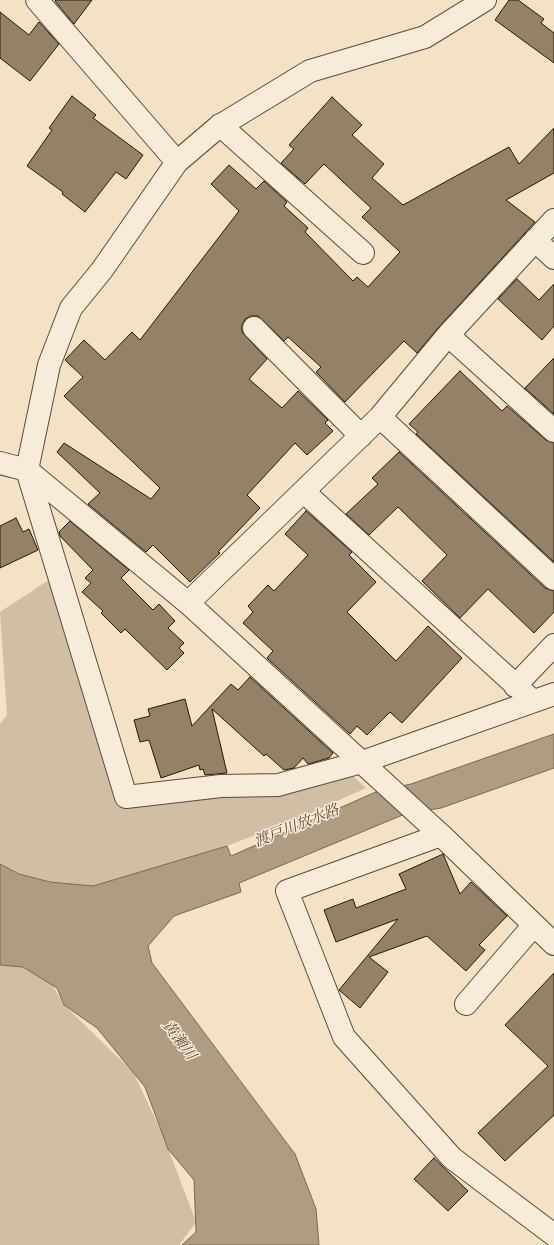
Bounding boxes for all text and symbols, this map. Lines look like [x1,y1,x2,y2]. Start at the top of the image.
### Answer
water label: 渡戸川放水路 [252,802,342,852]
water label: 黄瀬川 [157,1018,199,1064]

